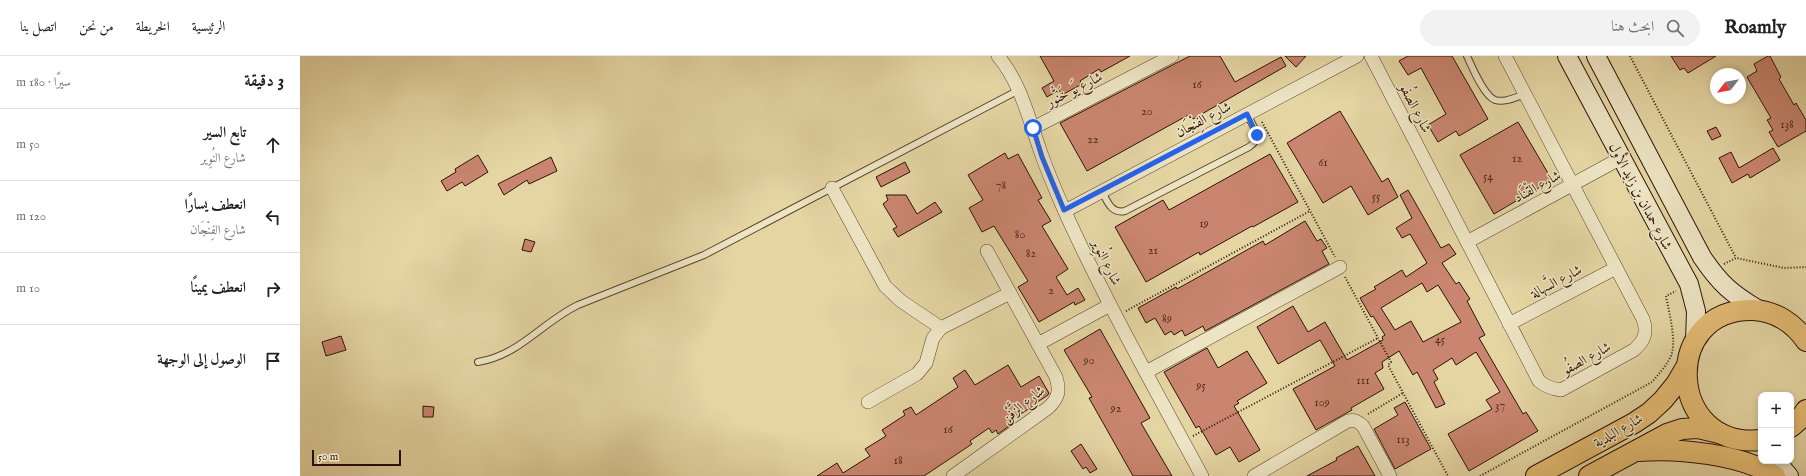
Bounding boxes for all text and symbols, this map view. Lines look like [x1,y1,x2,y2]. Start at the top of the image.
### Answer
search box [1420,10,1700,46]
text: Roamly [1724,16,1786,40]
text: ابحث هنا [1611,17,1654,36]
icon: search [1664,17,1686,39]
text: اتصل بنا [20,18,57,36]
text: من نحن [79,18,114,36]
text: الخريطة [136,18,170,36]
text: الرئيسية [192,18,225,36]
street label: شارع يَو خَنُّور [1039,63,1107,114]
north arrow [1710,68,1746,104]
text: 3 دقيقة [244,71,284,92]
text: سيرًا · 180 m [16,74,71,91]
house number: 16 [1192,77,1203,92]
street label: شارع الصفُو [1392,77,1439,137]
street label: شارع الفِنْجَان [1172,96,1235,144]
house number: 20 [1141,104,1153,119]
house number: 138 [1780,117,1794,132]
route start [1024,119,1042,137]
text: تابع السير [204,123,246,142]
route end [1248,126,1266,144]
house number: 22 [1087,132,1099,147]
icon: ahead [262,134,284,156]
text: 50 m [16,136,40,153]
street label: شارع حمدان بن زايد الأول [1603,139,1678,254]
text: شارع النُوِير [201,150,246,167]
house number: 12 [1512,151,1522,166]
house number: 61 [1318,155,1328,170]
street label: شارع القْنَاد [1510,165,1565,209]
house number: 54 [1483,169,1493,184]
house number: 78 [996,178,1006,193]
house number: 55 [1372,189,1381,204]
text: انعطف يسارًا [184,195,246,214]
icon: left [262,206,284,228]
text: 120 m [16,208,46,225]
house number: 19 [1199,216,1209,231]
text: شارع الفِنْجَان [190,222,246,239]
house number: 80 [1015,227,1025,242]
street label: شارع النُوِير [1085,233,1129,289]
house number: 21 [1148,243,1158,258]
house number: 82 [1026,246,1037,261]
street label: شارع السَّهالة [1525,258,1586,305]
text: انعطف يمينًا [190,278,246,297]
icon: right [262,278,284,300]
text: 10 m [16,280,40,297]
house number: 2 [1048,283,1054,298]
house number: 89 [1162,311,1172,326]
house number: 45 [1435,332,1446,347]
street label: شارع الصفُو [1555,335,1615,382]
text: الوصول إلى الوجهة [157,350,246,369]
icon: arrive [262,350,284,372]
house number: 90 [1082,353,1095,368]
house number: 111 [1356,373,1370,388]
house number: 95 [1195,378,1206,393]
street label: شارع الزَّفْن [996,379,1050,429]
map controls [1758,392,1794,464]
button: + [1758,392,1794,428]
house number: 109 [1314,395,1330,410]
house number: 37 [1495,398,1505,413]
house number: 92 [1110,401,1122,416]
street label: شارع البلدية [1591,410,1647,454]
house number: 16 [943,422,954,437]
button: − [1758,428,1794,464]
house number: 113 [1396,432,1410,447]
scale bar [312,448,401,467]
text: 50 m [318,450,338,464]
house number: 18 [893,453,903,468]

